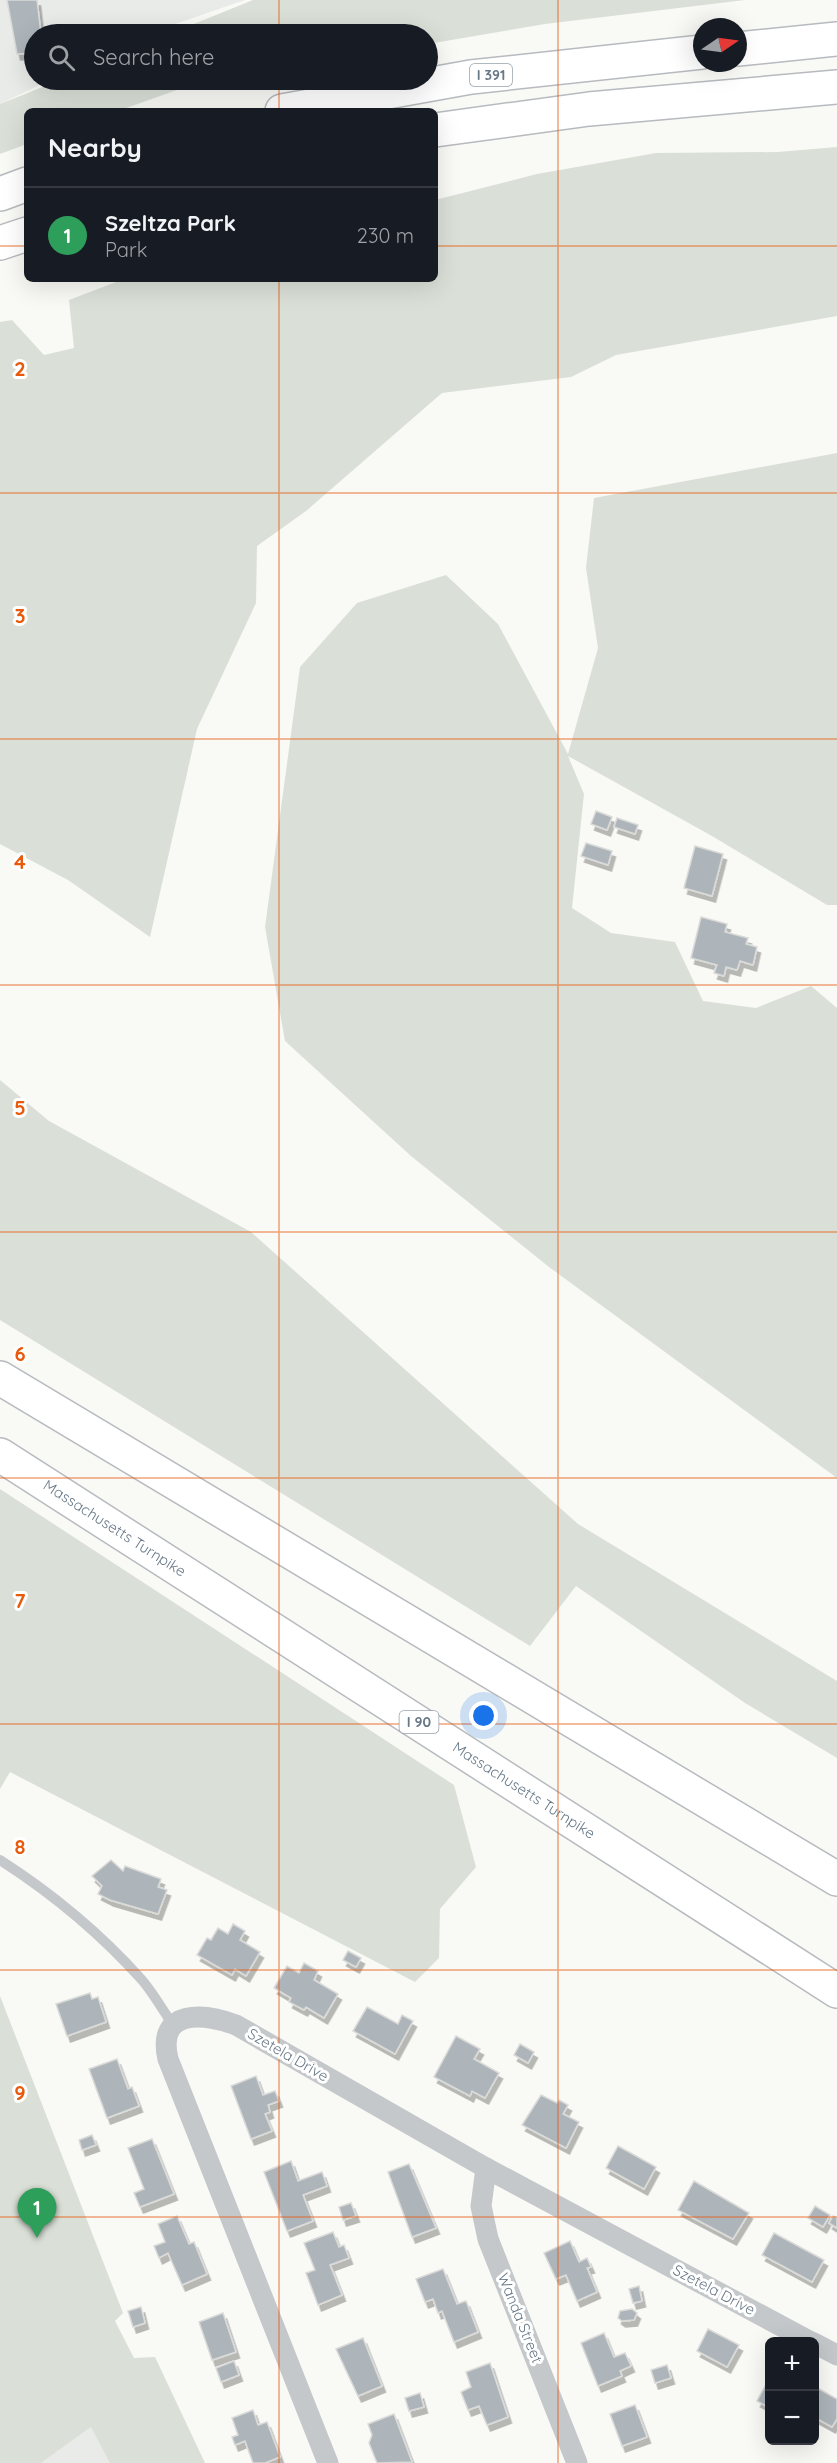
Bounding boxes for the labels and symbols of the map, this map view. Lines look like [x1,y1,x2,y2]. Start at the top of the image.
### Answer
north arrow [693,18,747,72]
road number: I 391 [470,64,512,86]
text: 2 [14,356,26,381]
text: 3 [15,603,25,628]
text: 4 [14,849,26,874]
text: 5 [14,1095,26,1120]
text: 6 [14,1341,26,1366]
street label: Massachusetts Turnpike [40,1475,190,1581]
text: 7 [15,1588,26,1613]
your location [469,1701,498,1730]
road number: I 90 [400,1711,438,1733]
street label: Massachusetts Turnpike [449,1737,599,1843]
text: 8 [15,1834,26,1859]
street label: Szetela Drive [244,2024,332,2085]
text: 9 [14,2080,26,2105]
pin: 1 [18,2188,57,2238]
street label: Szetela Drive [670,2260,759,2319]
street label: Wanda Street [494,2270,547,2366]

